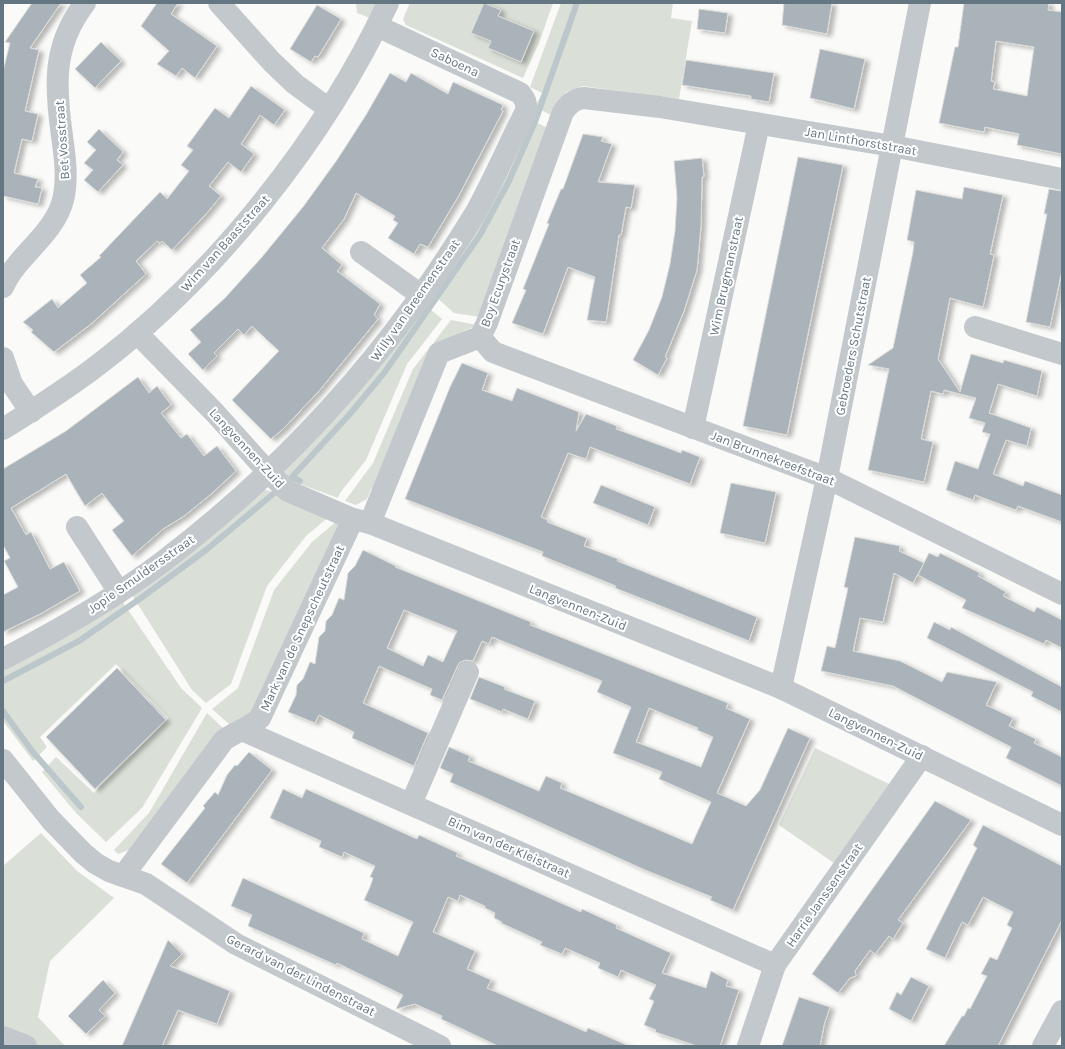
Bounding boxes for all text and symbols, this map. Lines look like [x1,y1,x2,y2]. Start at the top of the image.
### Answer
street label: Saboena [428,44,482,80]
street label: Bet Vosstraat [52,100,72,180]
street label: Jan Linthorststraat [804,124,918,158]
street label: Wim van Baaststraat [178,191,272,295]
street label: Wim Brugmanstraat [706,215,746,337]
street label: Willy van Breemenstraat [367,236,463,364]
street label: Boy Ecurystraat [477,237,523,329]
street label: Gebroeders Schutstraat [832,275,874,417]
street label: Langvennen-Zuid [206,405,288,491]
street label: Jan Brunnekreefstraat [709,427,837,489]
street label: Jopie Smuldersstraat [85,531,197,616]
street label: Mark van de Snepscheutstraat [257,542,347,714]
street label: Langvennen-Zuid [527,581,629,633]
street label: Langvennen-Zuid [826,705,926,763]
street label: Bim van der Kleistraat [446,813,572,881]
street label: Harrie Janssenstraat [783,840,865,950]
street label: Gerard van der Lindenstraat [224,931,378,1019]

